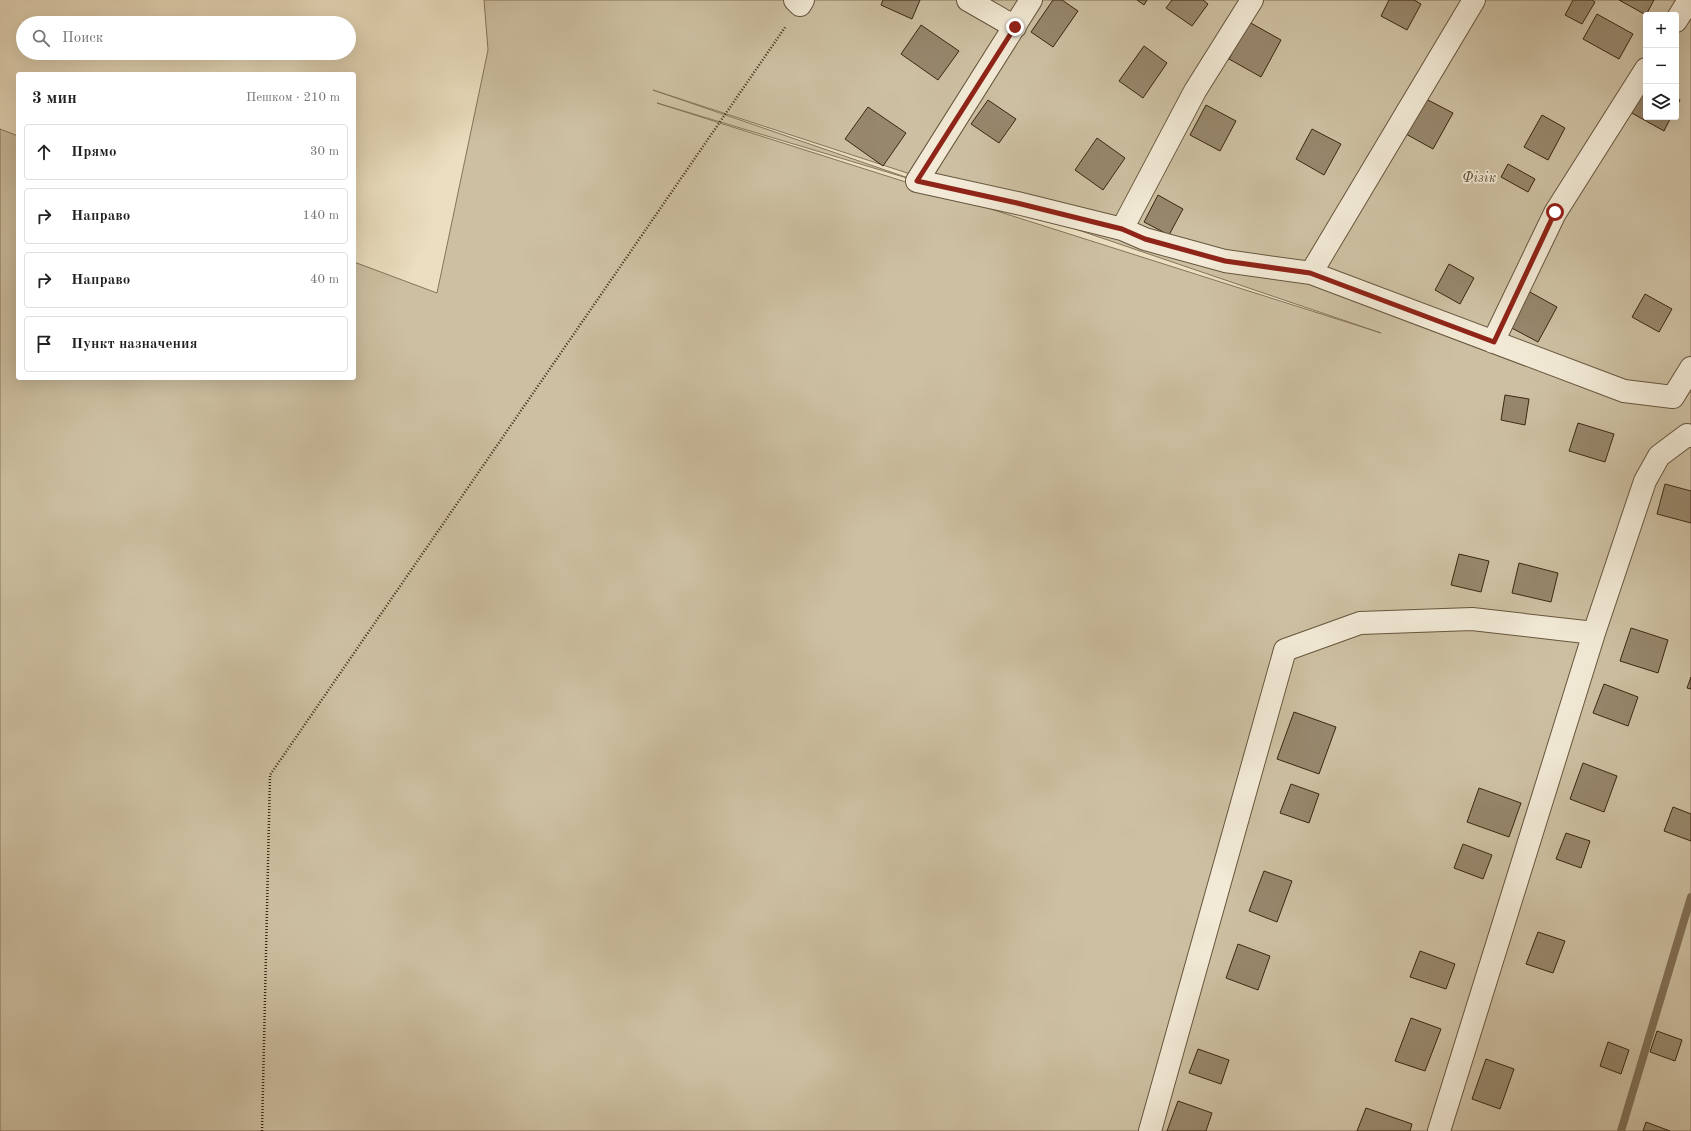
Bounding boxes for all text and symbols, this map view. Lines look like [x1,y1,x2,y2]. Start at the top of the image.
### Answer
map controls [1643,12,1679,120]
button: + [1643,12,1679,48]
search box [16,16,356,60]
route end [1006,18,1024,36]
icon: search [30,27,52,49]
text: Поиск [62,31,103,46]
button: − [1643,48,1679,84]
button: layers [1643,84,1679,120]
text: 3 мин [32,90,77,107]
text: Пешком · 210 m [246,91,340,104]
icon: ahead [33,141,55,163]
text: Прямо [71,145,117,160]
text: 30 m [310,145,339,158]
park label: Фізік [1462,171,1496,185]
route start [1546,203,1564,221]
icon: right [33,205,55,227]
text: Направо [71,209,130,224]
text: 140 m [302,209,339,222]
icon: right [33,269,55,291]
text: Направо [71,273,130,288]
text: 40 m [310,273,339,286]
icon: arrive [33,333,55,355]
text: Пункт назначения [71,337,198,352]

